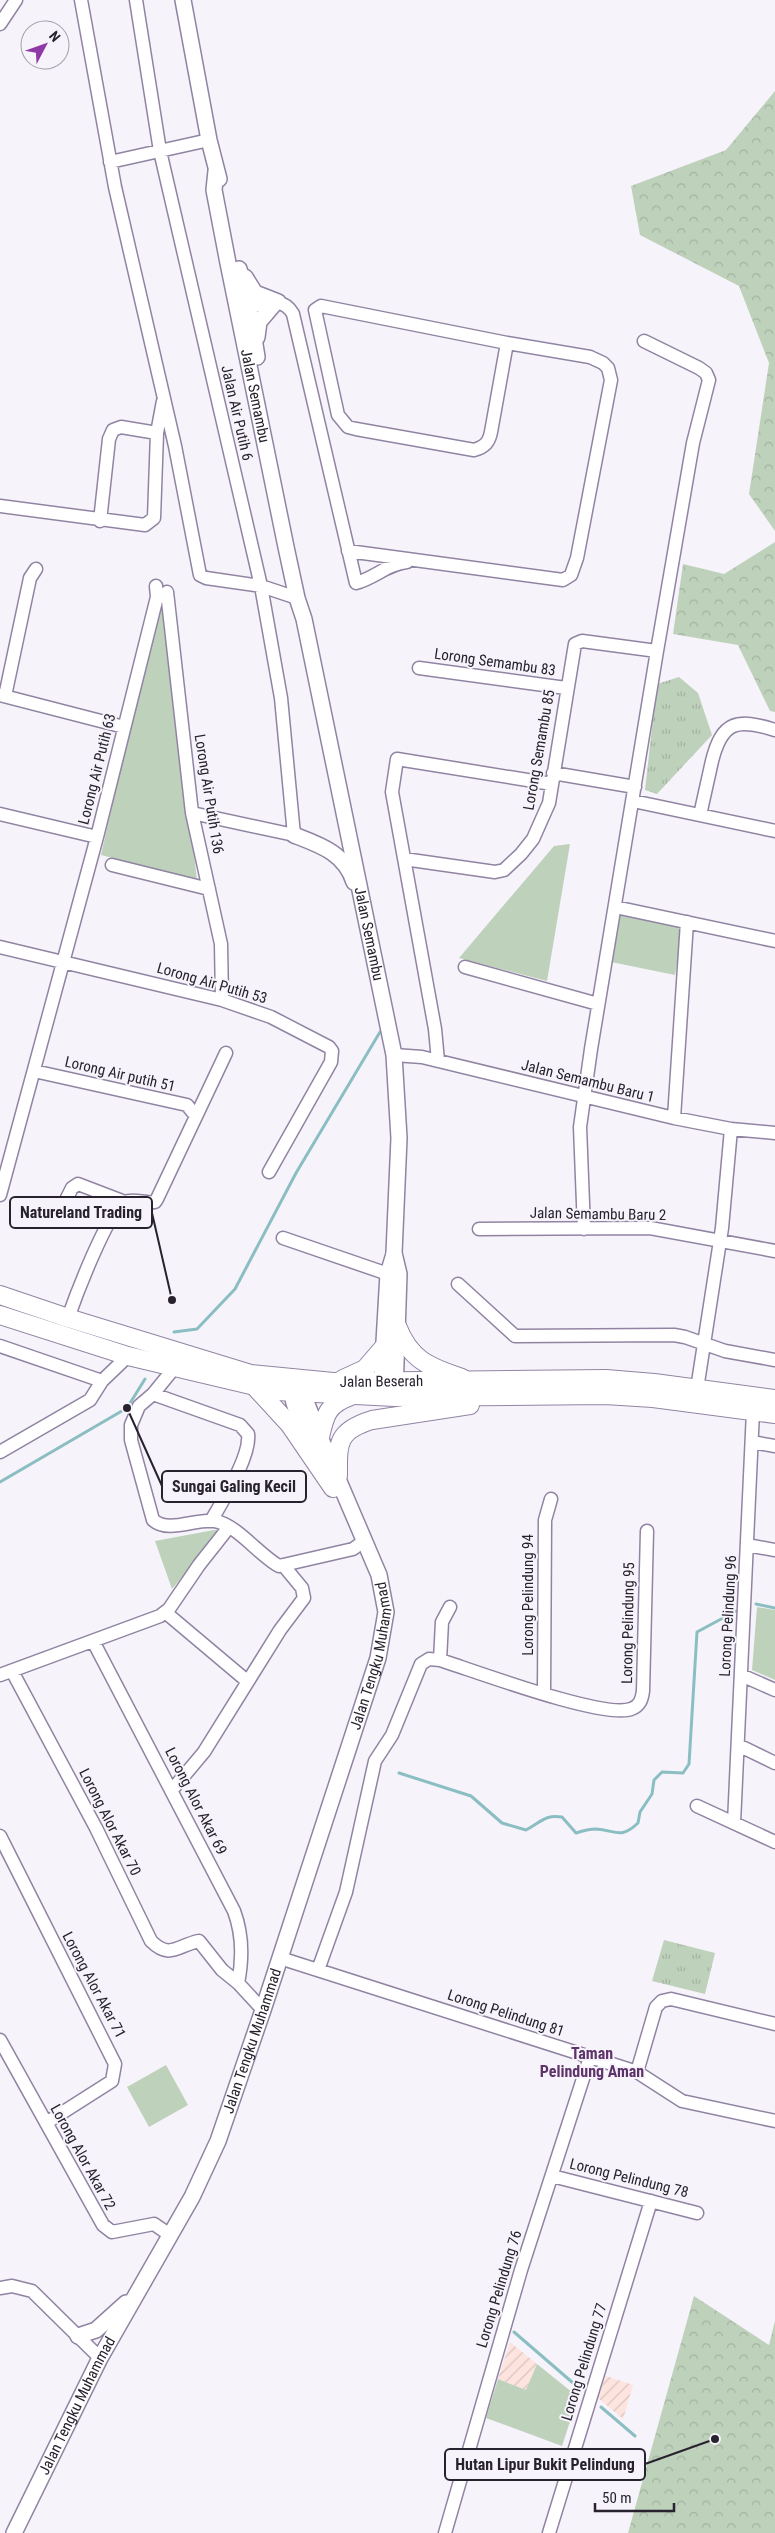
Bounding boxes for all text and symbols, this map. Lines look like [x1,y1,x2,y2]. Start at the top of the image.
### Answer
north arrow [20,20,70,70]
text: N [46,28,64,45]
street label: Jalan Semambu [237,347,273,444]
street label: Jalan Air Putih 6 [217,364,257,462]
street label: Lorong Semambu 83 [433,645,557,679]
street label: Lorong Semambu 85 [520,688,558,812]
street label: Lorong Air Putih 63 [75,712,119,826]
street label: Lorong Air Putih 136 [191,733,227,855]
street label: Jalan Semambu [351,885,387,982]
street label: Lorong Air Putih 53 [155,959,269,1007]
street label: Lorong Air putih 51 [63,1053,177,1095]
street label: Jalan Semambu Baru 1 [520,1056,656,1106]
callout: Natureland Trading [10,1197,152,1228]
text: Natureland Trading [20,1203,142,1222]
street label: Jalan Semambu Baru 2 [530,1204,666,1224]
street label: Jalan Beserah [340,1372,423,1391]
callout: Sungai Galing Kecil [162,1471,306,1502]
text: Sungai Galing Kecil [172,1477,296,1496]
street label: Lorong Pelindung 94 [519,1534,537,1656]
street label: Lorong Pelindung 96 [716,1555,740,1677]
street label: Lorong Pelindung 95 [618,1562,638,1684]
street label: Jalan Tengku Muhammad [346,1580,396,1732]
street label: Lorong Alor Akar 69 [161,1744,231,1858]
street label: Lorong Alor Akar 70 [75,1765,145,1879]
street label: Lorong Alor Akar 71 [58,1929,130,2041]
street label: Jalan Tengku Muhammad [219,1966,285,2116]
street label: Lorong Pelindung 81 [445,1986,567,2040]
district label: Taman Pelindung Aman [540,2044,644,2081]
street label: Lorong Alor Akar 72 [47,2101,119,2213]
street label: Lorong Pelindung 78 [568,2155,690,2201]
street label: Lorong Pelindung 76 [473,2228,525,2350]
street label: Lorong Pelindung 77 [558,2301,610,2423]
street label: Jalan Tengku Muhammad [35,2334,119,2478]
callout: Hutan Lipur Bukit Pelindung [445,2449,645,2480]
text: Hutan Lipur Bukit Pelindung [455,2455,635,2474]
scale bar [595,2480,674,2512]
text: 50 m [602,2489,632,2507]

